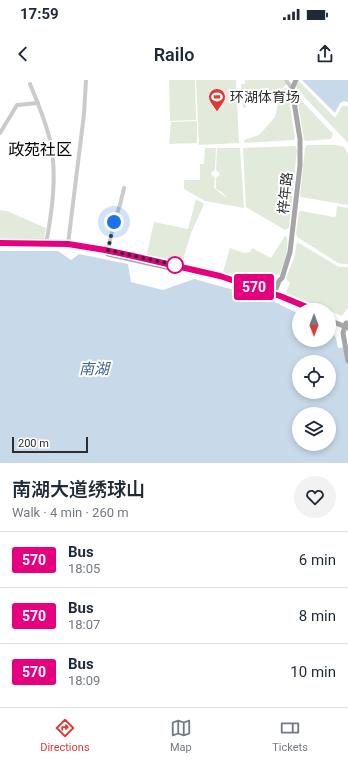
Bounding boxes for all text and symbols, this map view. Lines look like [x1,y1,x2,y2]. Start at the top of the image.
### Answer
text: 17:59 [20,5,59,23]
icon: back [12,43,34,65]
icon: share [314,43,336,65]
text: Railo [154,44,194,65]
sports icon: 环湖体育场 [207,87,227,112]
place label: 环湖体育场 [230,89,300,105]
district label: 政苑社区 [8,140,72,159]
street label: 梓年路 [275,171,295,215]
your location [104,212,124,232]
unlabelled marker [166,256,184,274]
line badge: 570 [231,274,277,300]
text: 570 [242,279,266,295]
north arrow [292,303,336,347]
map controls [292,303,336,451]
button: locate [292,355,336,399]
water label: 南湖 [79,360,111,378]
button: layers [292,407,336,451]
scale bar [12,435,88,454]
text: 200 m [18,437,49,450]
button: heart [294,476,336,518]
text: 南湖大道绣球山 [12,478,145,501]
text: Walk · 4 min · 260 m [12,505,129,520]
text: Bus [68,543,94,561]
text: 6 min [299,551,336,569]
text: 570 [22,552,46,568]
text: 18:05 [68,561,100,576]
text: Bus [68,599,94,617]
text: 8 min [299,607,336,625]
text: 570 [22,608,46,624]
text: 18:07 [68,617,100,632]
text: Bus [68,655,94,673]
text: 10 min [290,663,336,681]
text: 570 [22,664,46,680]
text: 18:09 [68,673,100,688]
tab: Directions [40,717,90,754]
tab: Map [170,717,192,754]
tab: Tickets [272,717,308,754]

